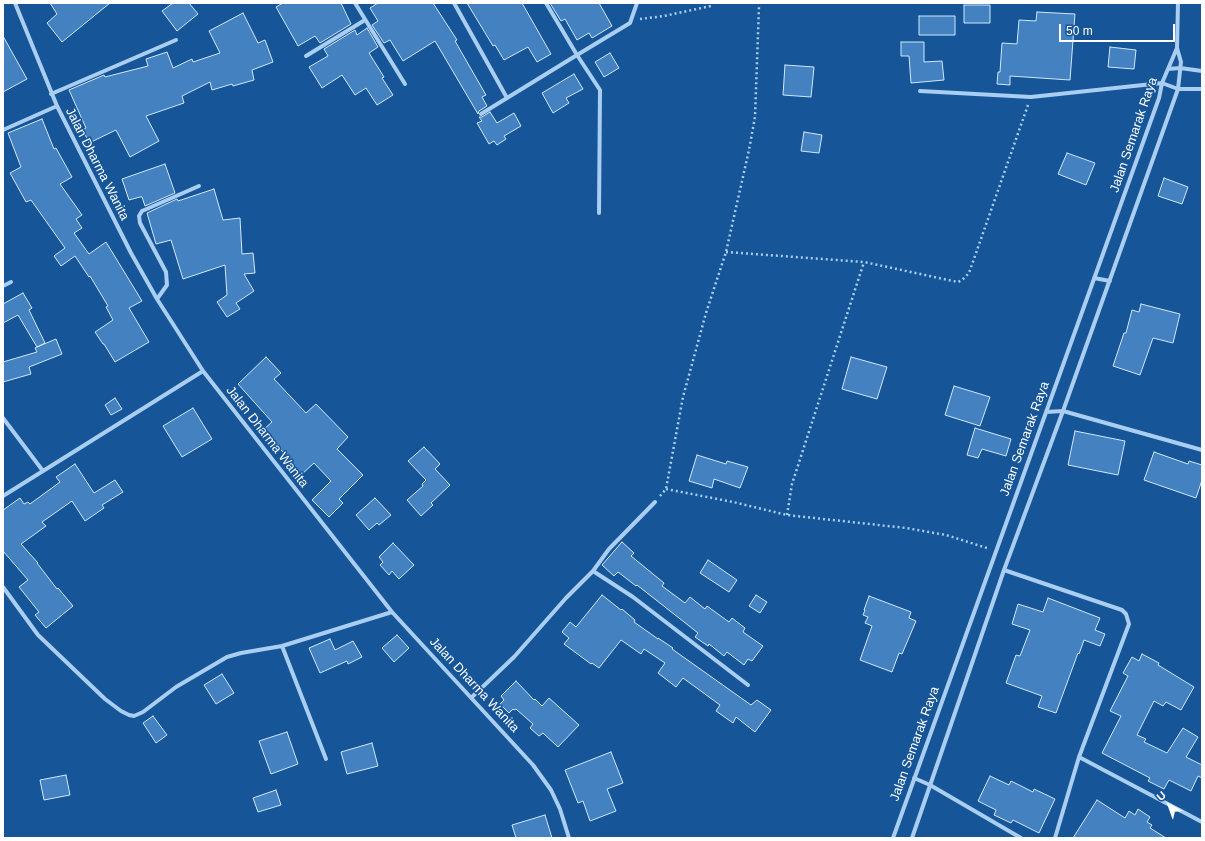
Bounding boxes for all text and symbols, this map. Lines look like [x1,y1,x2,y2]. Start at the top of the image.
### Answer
scale bar [1061,16,1177,42]
text: 50 m [1066,24,1093,38]
street label: Jalan Semarak Raya [1107,75,1161,195]
street label: Jalan Dharma Wanita [62,105,132,223]
street label: Jalan Semarak Raya [997,380,1053,498]
street label: Jalan Dharma Wanita [223,383,311,491]
street label: Jalan Dharma Wanita [426,634,522,736]
street label: Jalan Semarak Raya [887,685,943,803]
north arrow [1149,785,1189,825]
text: U [1154,789,1168,803]

